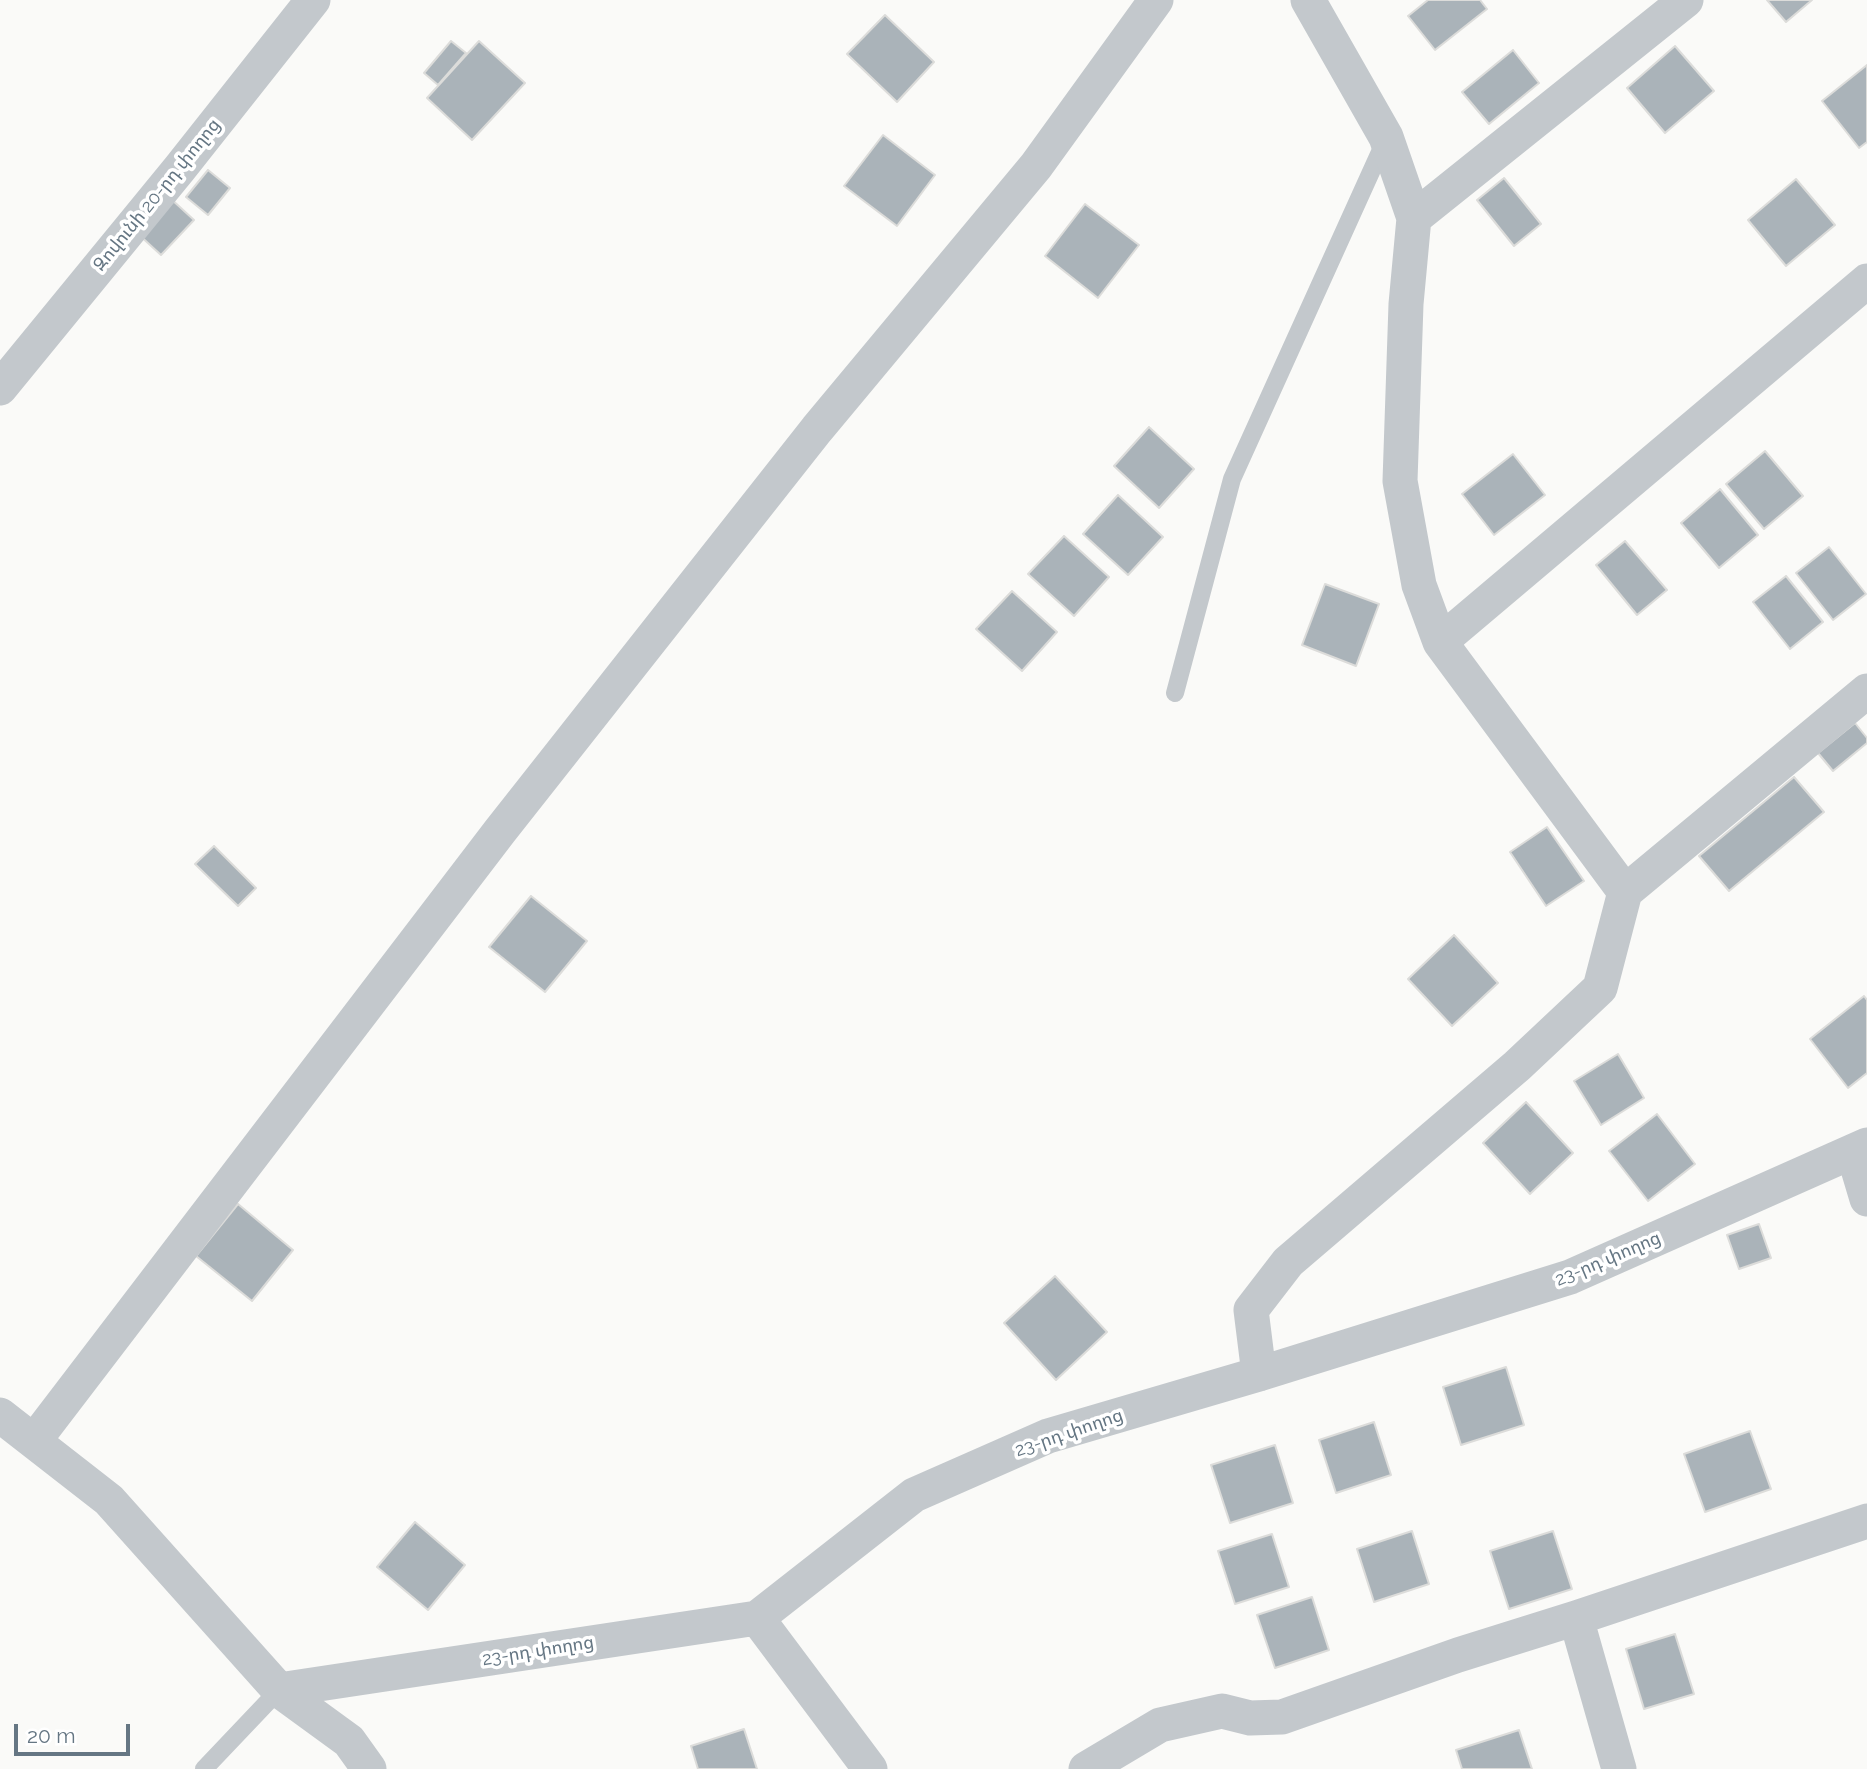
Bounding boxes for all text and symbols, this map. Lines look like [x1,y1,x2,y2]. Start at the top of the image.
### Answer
street label: Զովունի 20-րդ փողոց [89,114,225,276]
street label: 23-րդ փողոց [1552,1227,1664,1291]
street label: 23-րդ փողոց [1012,1404,1126,1462]
street label: 23-րդ փողոց [481,1632,595,1670]
scale bar [18,1710,133,1754]
text: 20 m [27,1723,75,1748]

